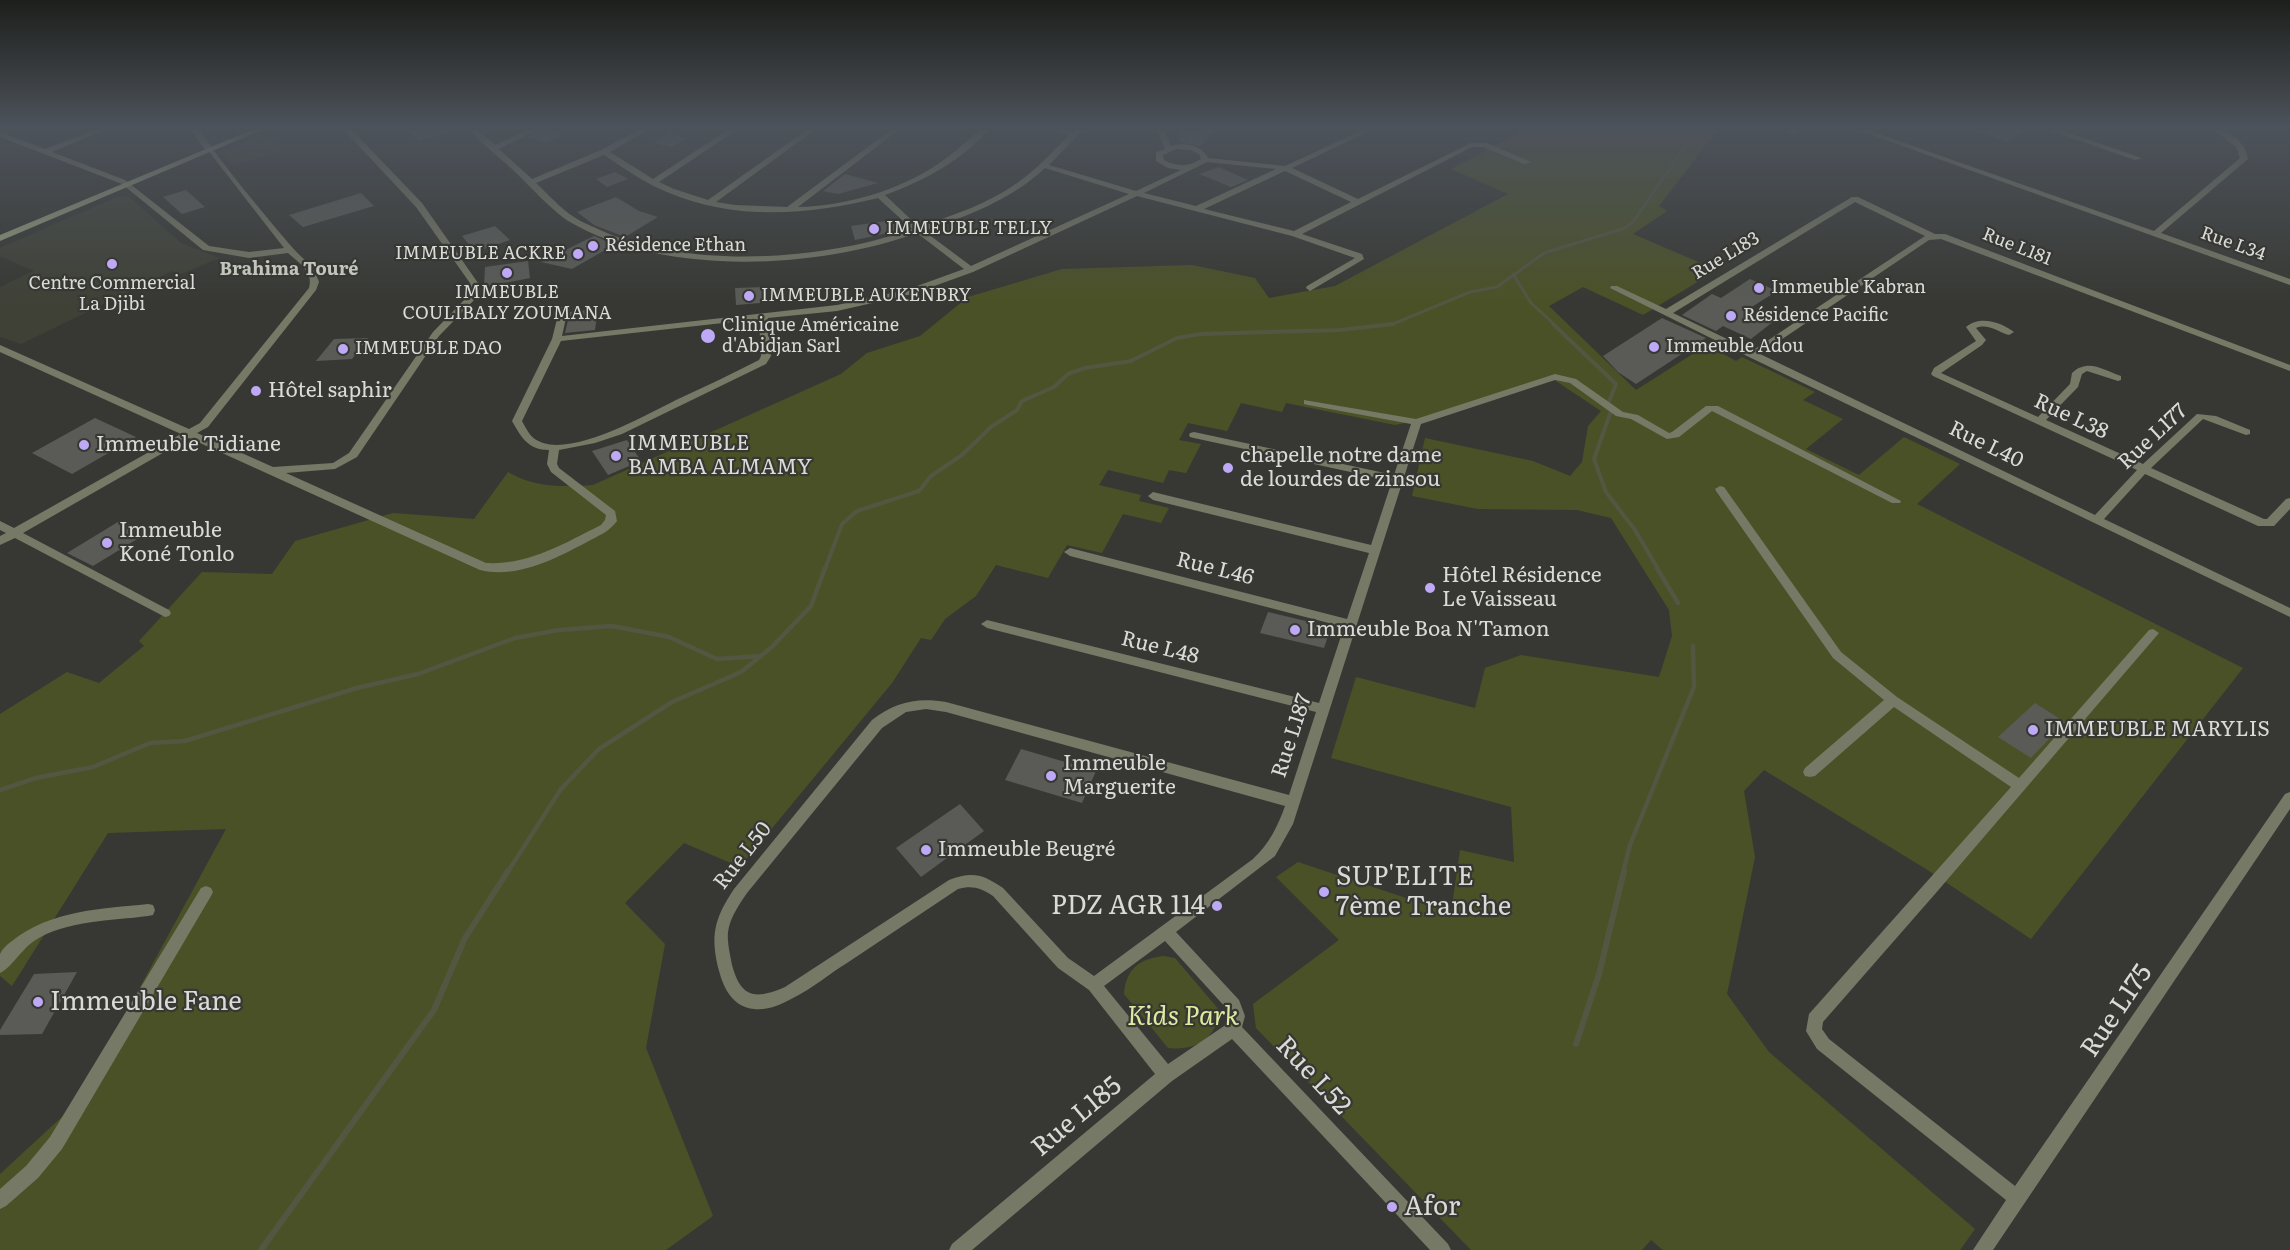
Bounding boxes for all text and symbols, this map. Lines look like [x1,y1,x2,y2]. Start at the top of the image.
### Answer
place label: IMMEUBLE TELLY [886,218,1052,240]
marker: IMMEUBLE TELLY [867,222,881,236]
street label: Rue L34 [2198,222,2268,266]
street label: Rue L181 [1979,223,2055,271]
street label: Rue L183 [1688,227,1764,285]
place label: Résidence Ethan [605,235,746,257]
marker: Résidence Ethan [586,239,600,253]
place label: IMMEUBLE ACKRE [395,243,566,265]
marker: IMMEUBLE ACKRE [571,247,585,261]
marker: Centre Commercial La Djibi [105,257,119,271]
district label: Brahima Touré [220,259,358,281]
marker: IMMEUBLE COULIBALY ZOUMANA [500,266,514,280]
place label: Centre Commercial La Djibi [28,273,196,316]
place label: Immeuble Kabran [1771,277,1926,299]
marker: Immeuble Kabran [1752,281,1766,295]
place label: IMMEUBLE COULIBALY ZOUMANA [403,282,611,324]
place label: IMMEUBLE AUKENBRY [761,285,971,307]
marker: IMMEUBLE AUKENBRY [742,289,756,303]
place label: Résidence Pacific [1743,305,1888,327]
marker: Résidence Pacific [1724,309,1738,323]
place label: Clinique Américaine d'Abidjan Sarl [722,315,899,358]
marker: Clinique Américaine d'Abidjan Sarl [699,327,717,345]
place label: Immeuble Adou [1666,336,1804,358]
place label: IMMEUBLE DAO [355,338,502,360]
marker: Immeuble Adou [1647,340,1661,354]
marker: IMMEUBLE DAO [336,342,350,356]
place label: Hôtel saphir [268,378,392,404]
marker: Hôtel saphir [249,384,263,398]
street label: Rue L38 [2030,389,2112,445]
street label: Rue L177 [2113,399,2193,475]
street label: Rue L40 [1945,416,2027,474]
place label: IMMEUBLE BAMBA ALMAMY [628,431,812,481]
place label: Immeuble Tidiane [96,432,281,458]
marker: Immeuble Tidiane [77,438,91,452]
place label: chapelle notre dame de lourdes de zinsou [1240,443,1442,493]
marker: IMMEUBLE BAMBA ALMAMY [609,449,623,463]
marker: chapelle notre dame de lourdes de zinsou [1221,461,1235,475]
place label: Immeuble Koné Tonlo [119,518,235,568]
marker: Immeuble Koné Tonlo [100,536,114,550]
street label: Rue L46 [1174,547,1256,591]
place label: Hôtel Résidence Le Vaisseau [1442,563,1602,613]
marker: Hôtel Résidence Le Vaisseau [1423,581,1437,595]
place label: Immeuble Boa N'Tamon [1307,617,1550,643]
marker: Immeuble Boa N'Tamon [1288,623,1302,637]
street label: Rue L48 [1119,626,1201,670]
street label: Rue L187 [1267,691,1317,781]
place label: IMMEUBLE MARYLIS [2045,717,2270,743]
marker: IMMEUBLE MARYLIS [2026,723,2040,737]
place label: Immeuble Marguerite [1063,751,1176,801]
marker: Immeuble Marguerite [1044,769,1058,783]
street label: Rue L50 [709,817,777,895]
place label: Immeuble Beugré [938,837,1115,863]
marker: Immeuble Beugré [919,843,933,857]
place label: SUP'ELITE 7ème Tranche [1336,861,1511,922]
marker: SUP'ELITE 7ème Tranche [1317,885,1331,899]
place label: PDZ AGR 114 [1051,890,1205,922]
marker: PDZ AGR 114 [1210,899,1224,913]
street label: Rue L175 [2075,959,2159,1063]
place label: Immeuble Fane [50,986,242,1018]
marker: Immeuble Fane [31,995,45,1009]
park label: Kids Park [1127,1001,1239,1033]
street label: Rue L52 [1269,1030,1357,1122]
street label: Rue L185 [1026,1070,1128,1164]
place label: Afor [1404,1191,1460,1223]
marker: Afor [1385,1200,1399,1214]

